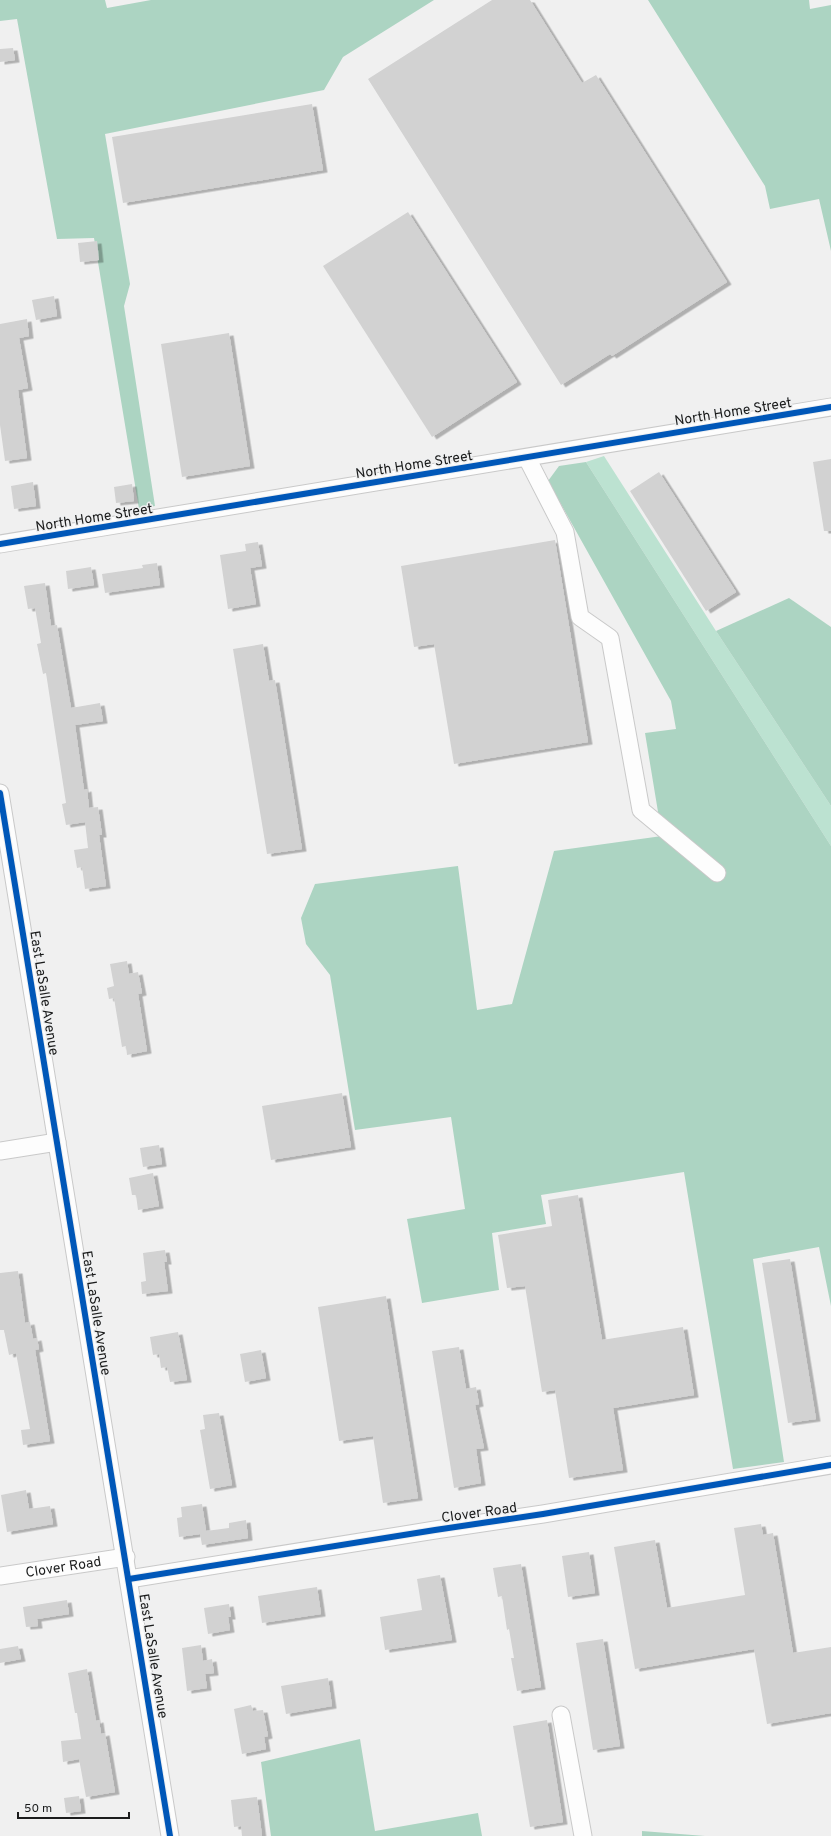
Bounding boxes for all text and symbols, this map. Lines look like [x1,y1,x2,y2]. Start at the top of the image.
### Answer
street label: North Home Street [673,395,793,430]
street label: North Home Street [354,448,474,483]
street label: North Home Street [34,501,154,536]
street label: East LaSalle Avenue [25,930,62,1057]
street label: East LaSalle Avenue [77,1250,114,1377]
street label: Clover Road [440,1500,518,1527]
street label: Clover Road [24,1554,103,1582]
street label: East LaSalle Avenue [134,1593,171,1720]
scale bar [18,1794,129,1820]
text: 50 m [24,1801,52,1817]

